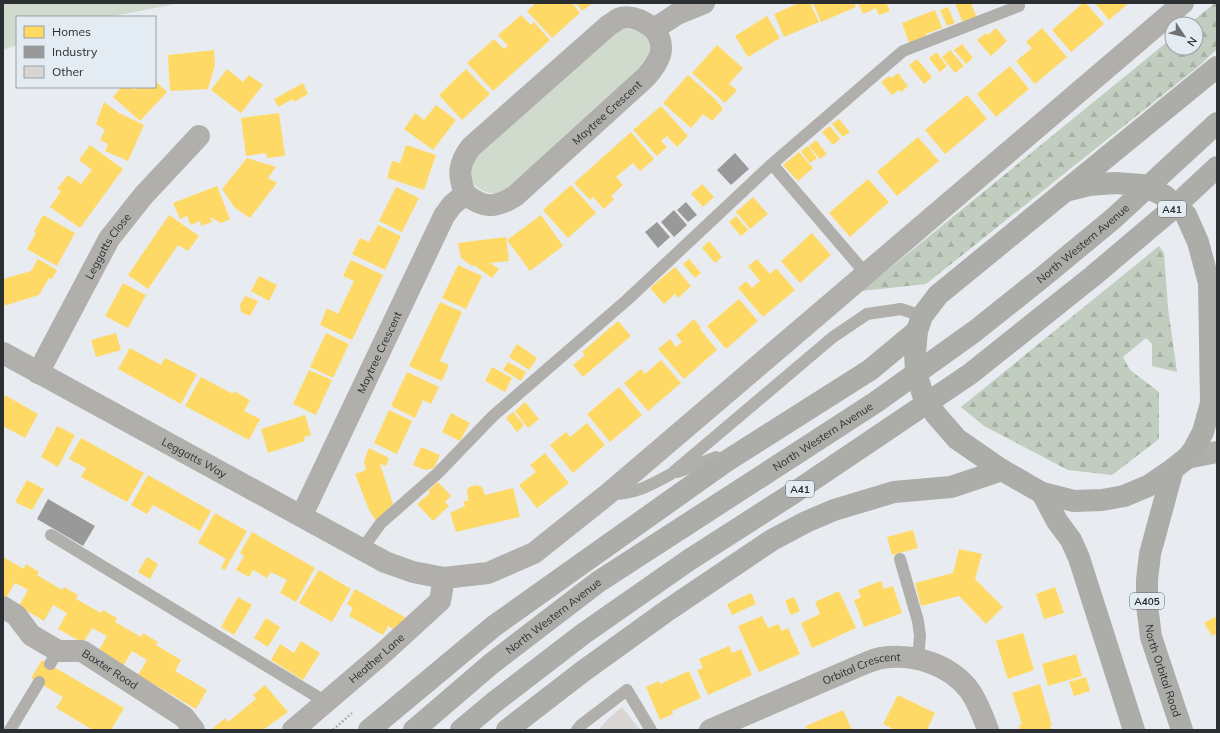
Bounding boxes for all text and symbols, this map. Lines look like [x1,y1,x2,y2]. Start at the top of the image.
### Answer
legend [16,16,156,88]
north arrow [1164,16,1204,56]
text: Homes [52,24,91,39]
text: N [1184,34,1200,49]
text: Industry [52,44,98,59]
text: Other [52,64,84,79]
street label: Maytree Crescent [569,77,645,148]
street label: North Western Avenue [1034,201,1132,286]
road number: A41 [1158,201,1186,217]
street label: Leggatts Close [82,210,134,282]
street label: Maytree Crescent [354,309,405,396]
street label: North Western Avenue [770,399,875,474]
street label: Leggatts Way [159,434,229,481]
road number: A41 [786,481,814,497]
street label: North Western Avenue [503,575,604,657]
road number: A405 [1130,593,1164,609]
street label: North Orbital Road [1142,623,1184,719]
street label: Heather Lane [346,630,407,686]
street label: Baxter Road [79,646,141,692]
street label: Orbital Crescent [820,650,901,688]

